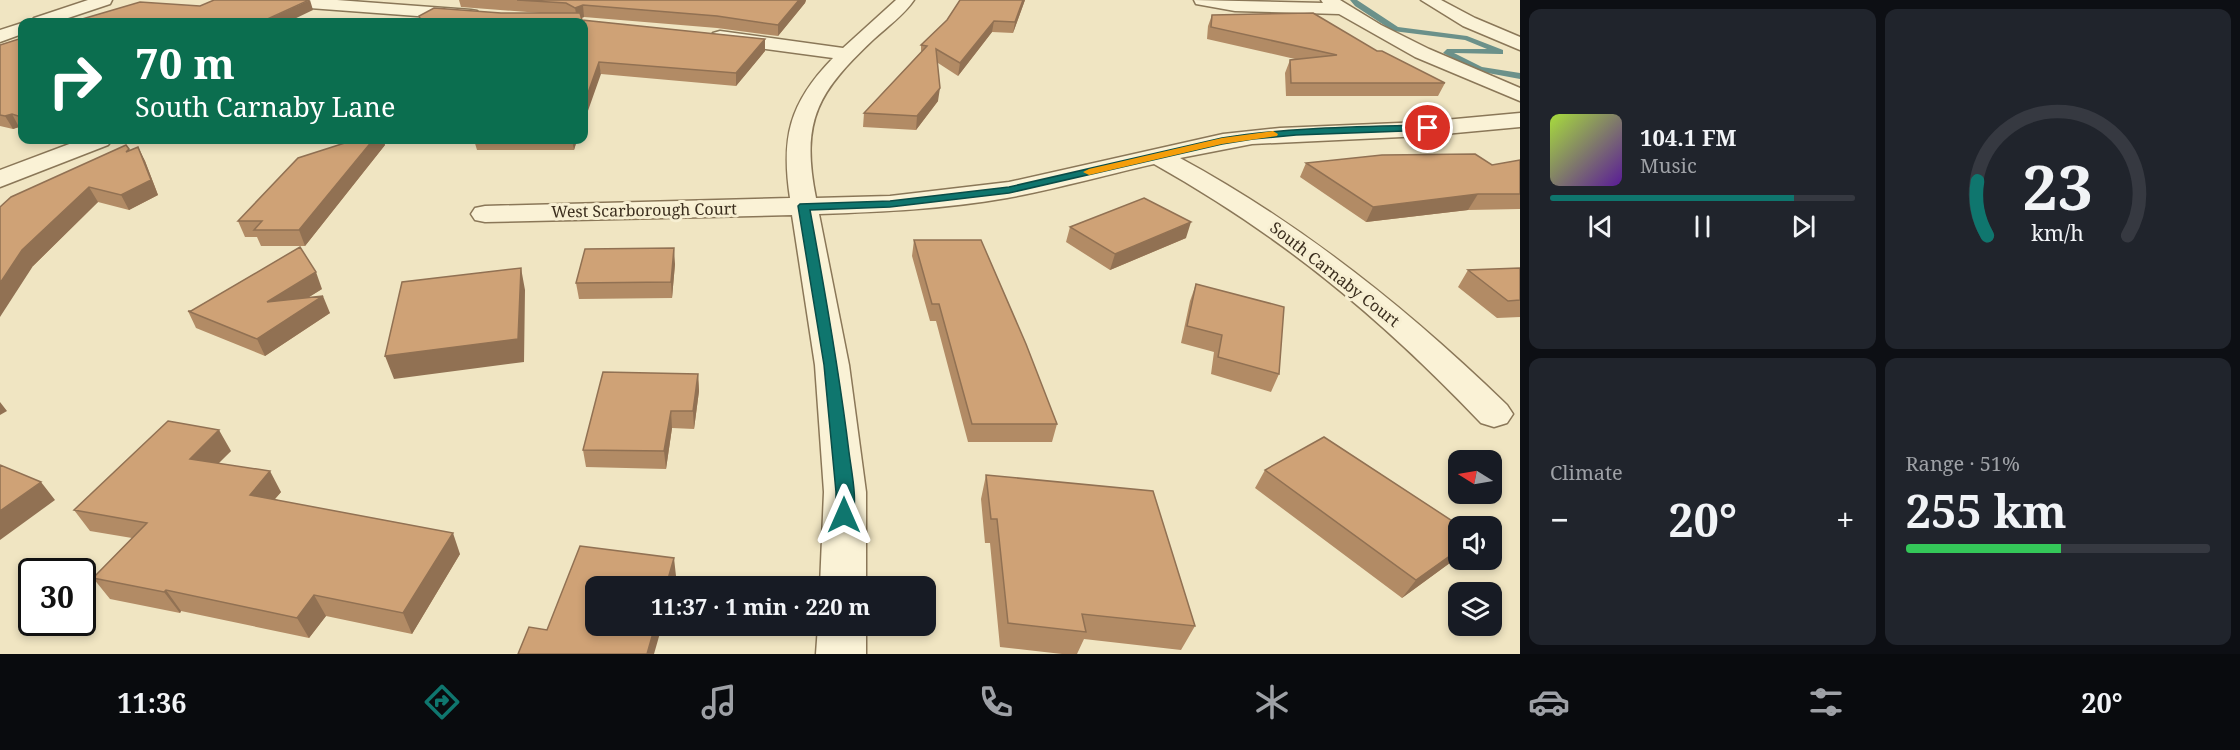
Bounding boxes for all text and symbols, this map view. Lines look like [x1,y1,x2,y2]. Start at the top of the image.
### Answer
text: 70 m [135,34,235,91]
icon: right [36,42,114,120]
text: South Carnaby Lane [135,88,395,125]
pin [1402,102,1453,153]
icon: arrive [1411,111,1444,144]
text: 104.1 FM [1640,122,1737,152]
text: 23 [2022,143,2093,228]
text: Music [1640,152,1697,179]
street label: West Scarborough Court [551,197,737,223]
icon: previous [1584,210,1617,243]
icon: pause [1686,210,1719,243]
icon: next [1787,210,1820,243]
street label: South Carnaby Court [1266,216,1405,332]
text: km/h [2031,218,2084,247]
north arrow [1448,450,1502,504]
map controls [1448,450,1502,636]
text: Range · 51% [1906,450,2020,477]
text: Climate [1550,459,1623,486]
text: 255 km [1906,480,2067,541]
position arrow [812,483,876,547]
text: 20° [1668,489,1737,550]
text: − [1550,497,1569,542]
text: + [1836,497,1854,542]
button: sound [1448,516,1502,570]
speed limit sign: 30 [18,558,96,636]
button: layers [1448,582,1502,636]
text: 11:37 · 1 min · 220 m [651,591,870,621]
icon: directions [421,681,463,723]
icon: music [698,681,740,723]
icon: phone [975,681,1017,723]
icon: climate [1251,681,1293,723]
icon: car [1528,681,1570,723]
icon: filters [1805,681,1847,723]
text: 11:36 [117,684,187,721]
text: 20° [2081,684,2123,721]

